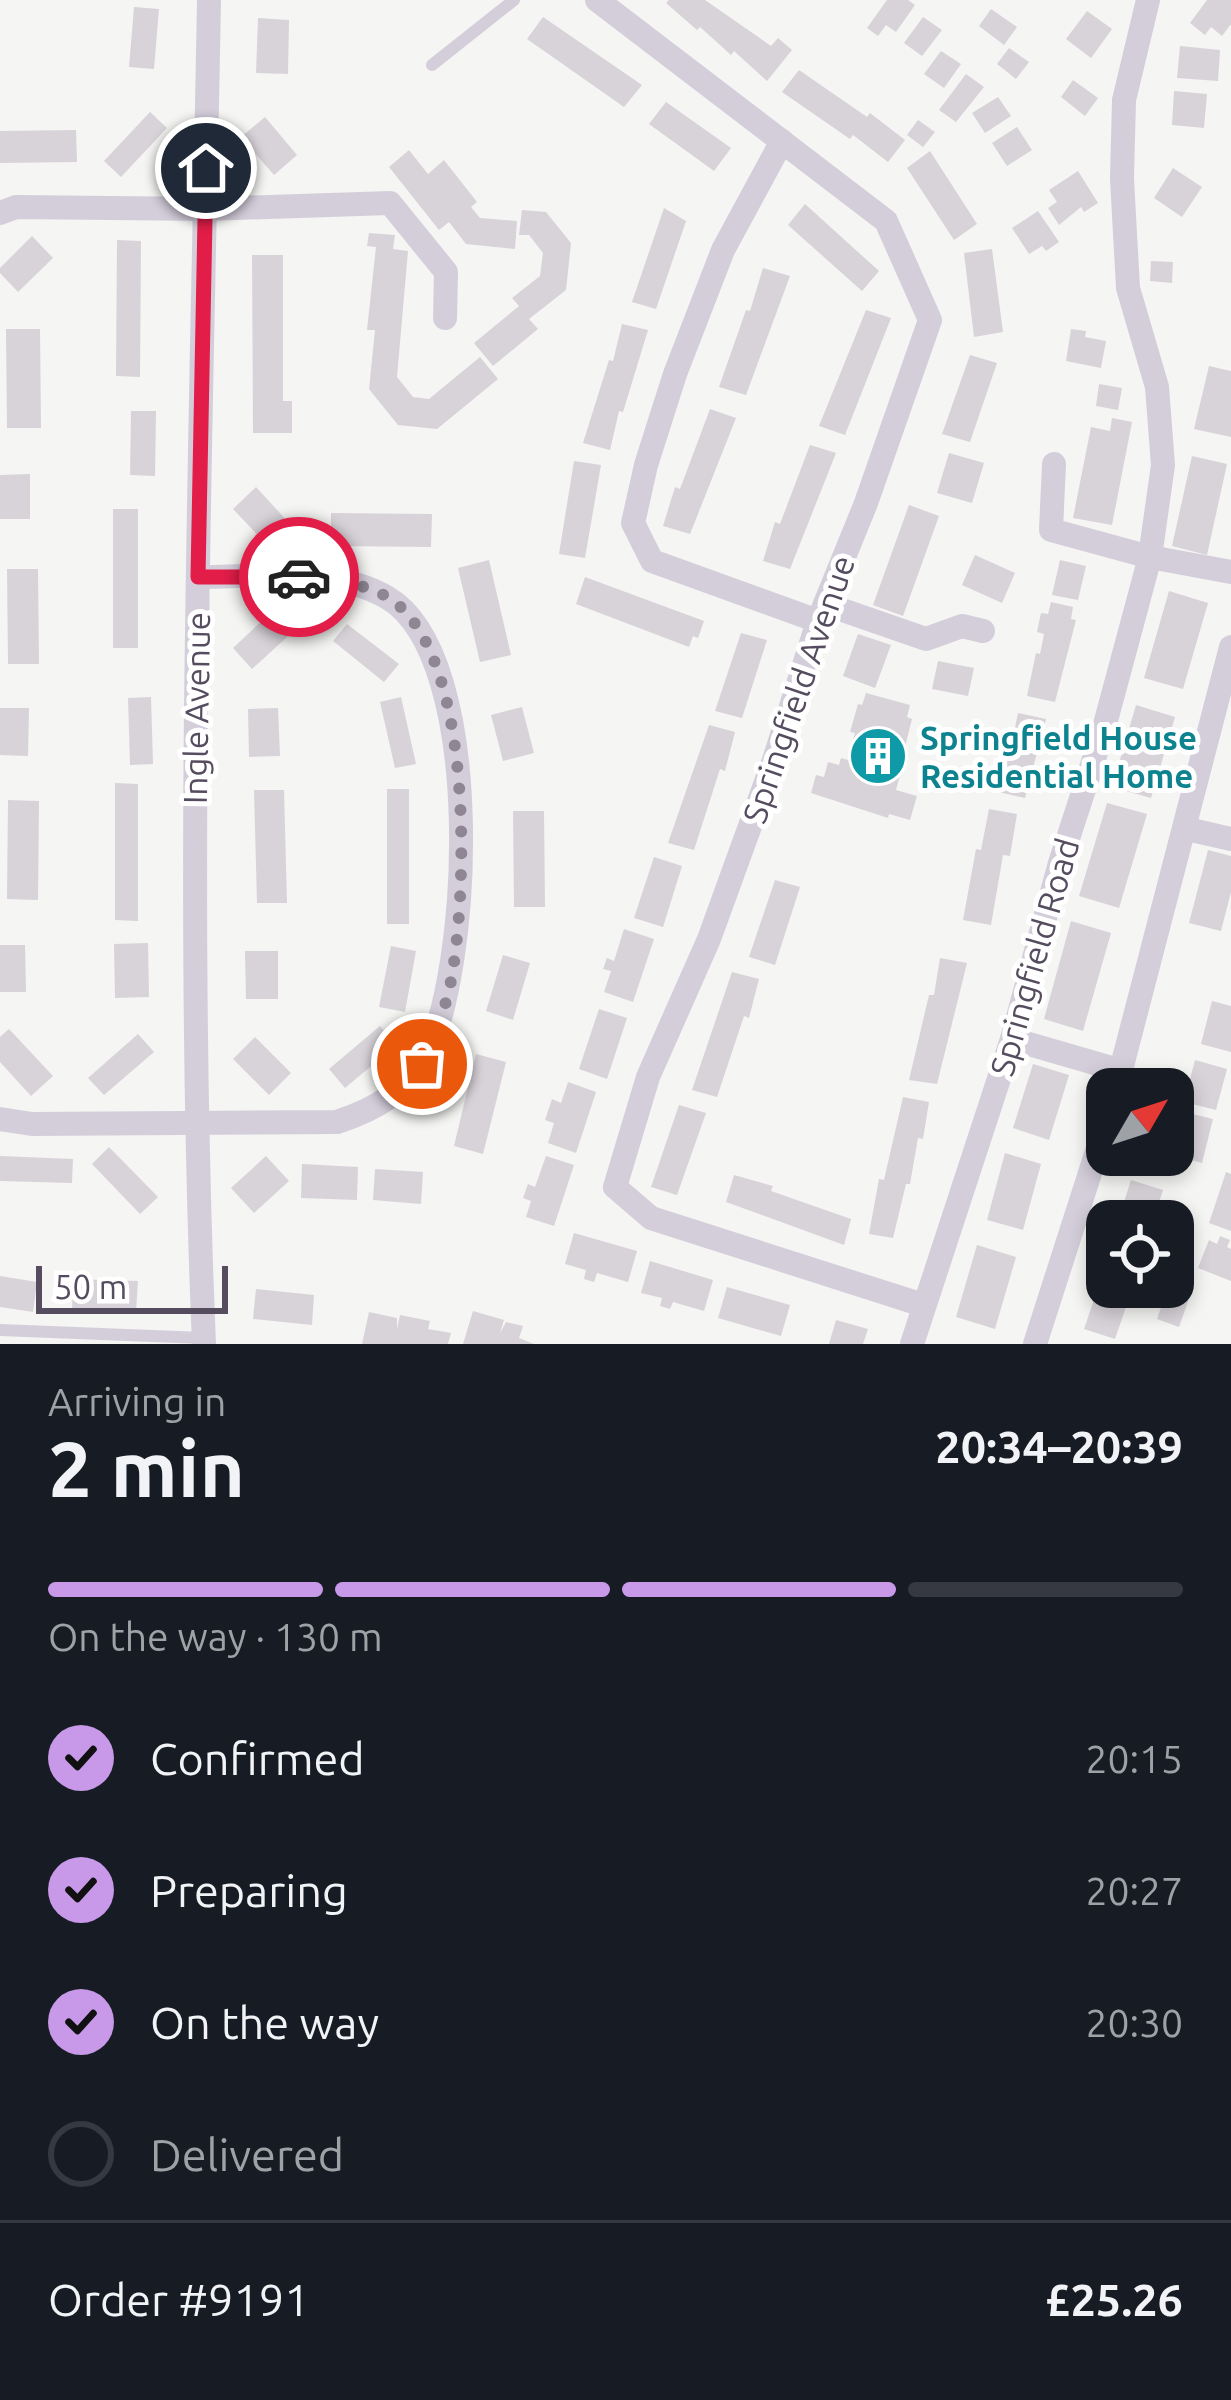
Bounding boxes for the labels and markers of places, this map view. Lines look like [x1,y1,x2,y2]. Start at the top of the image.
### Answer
pin [155,117,257,219]
place label: Springfield House Residential Home [920,719,1197,794]
building icon: Springfield House Residential Home [847,725,909,787]
pin [371,1013,473,1115]

